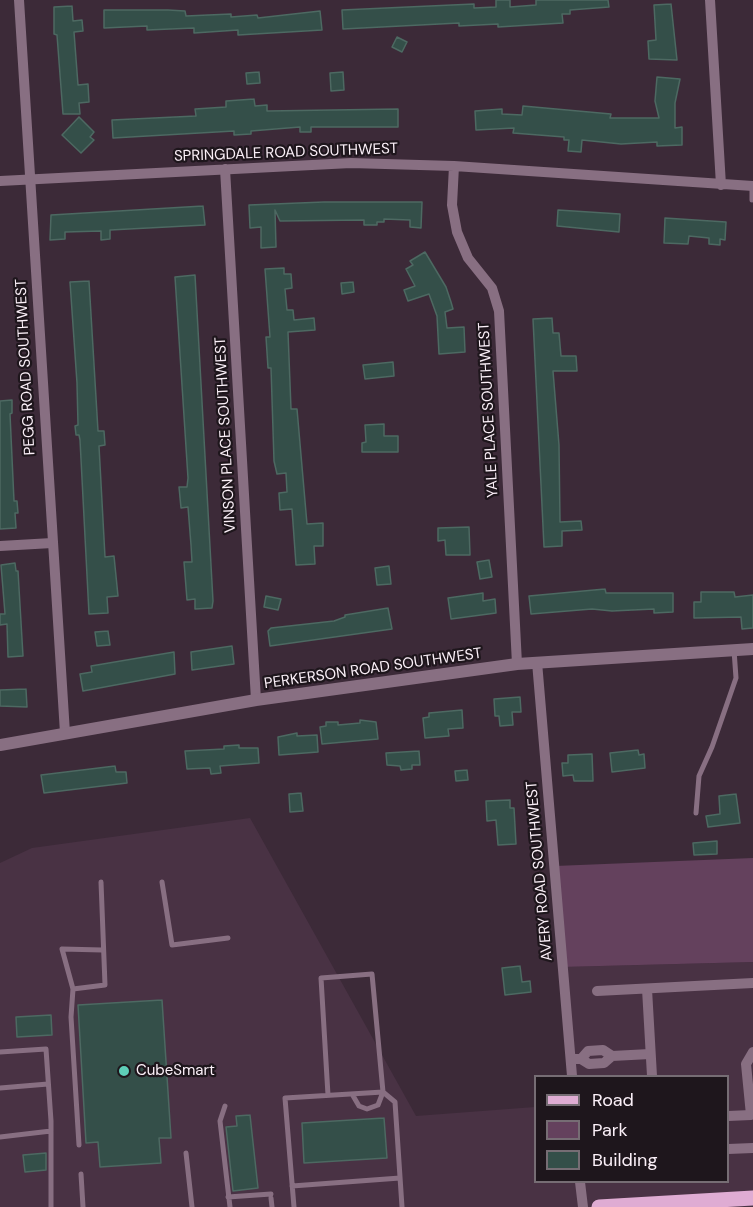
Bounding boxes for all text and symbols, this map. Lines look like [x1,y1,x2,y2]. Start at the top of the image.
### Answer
street label: SPRINGDALE ROAD SOUTHWEST [174,140,398,166]
street label: PEGG ROAD SOUTHWEST [12,278,40,456]
street label: YALE PLACE SOUTHWEST [475,322,503,498]
street label: VINSON PLACE SOUTHWEST [212,336,240,534]
street label: PERKERSON ROAD SOUTHWEST [263,645,483,693]
street label: AVERY ROAD SOUTHWEST [523,780,557,962]
place label: CubeSmart [136,1062,215,1080]
marker: CubeSmart [117,1064,131,1078]
legend [534,1075,729,1183]
text: Road [592,1088,634,1112]
text: Park [592,1118,628,1142]
text: Building [592,1148,657,1172]

